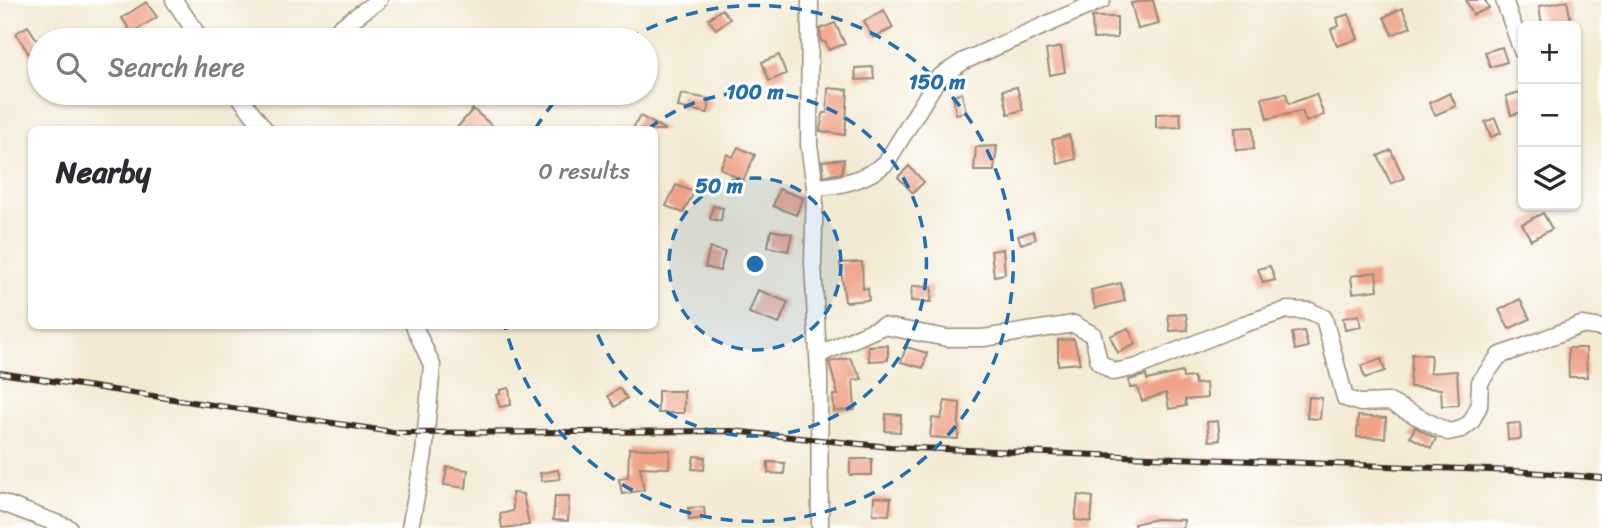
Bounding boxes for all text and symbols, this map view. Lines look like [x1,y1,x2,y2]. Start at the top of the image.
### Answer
map controls [1518,21,1581,210]
button: + [1518,21,1581,84]
search box [28,28,658,105]
text: Search here [108,44,245,90]
icon: search [52,48,90,86]
text: 150 m [909,63,966,101]
text: 100 m [726,73,784,111]
button: − [1518,84,1581,147]
text: Nearby [56,145,151,199]
button: layers [1518,147,1581,210]
text: 0 results [538,151,630,192]
text: 50 m [695,167,744,205]
centre of rings [743,252,767,276]

